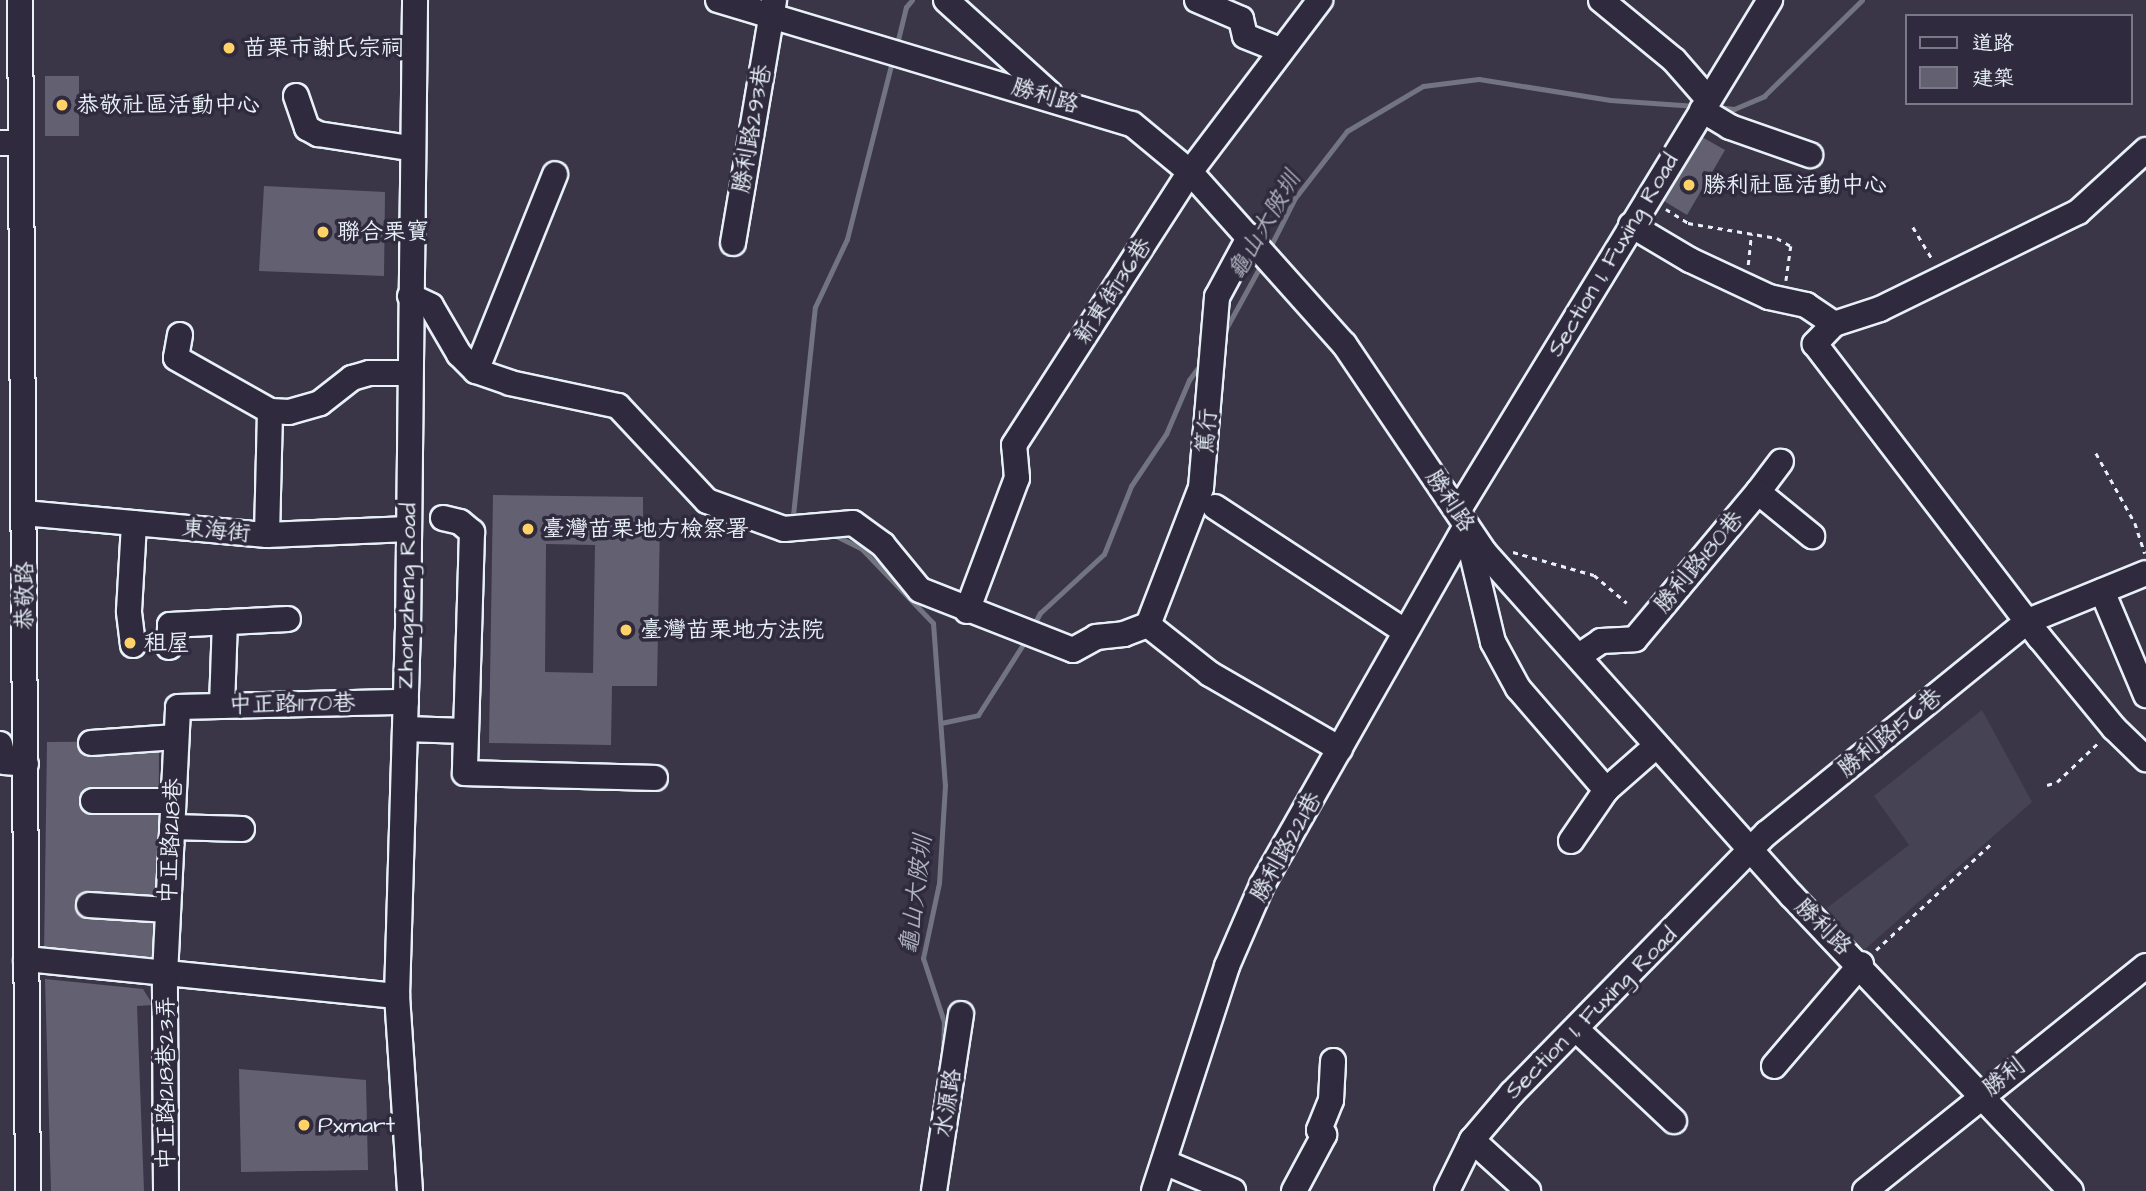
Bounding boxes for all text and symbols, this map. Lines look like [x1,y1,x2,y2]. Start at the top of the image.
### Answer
legend [1904,14,2132,105]
text: 道路 [1972,29,2014,58]
place label: 苗栗市謝氏宗祠 [243,34,404,62]
marker: 苗栗市謝氏宗祠 [221,40,237,56]
street label: 勝利路293巷 [727,63,777,195]
text: 建築 [1972,64,2014,93]
street label: 勝利路 [1008,73,1082,119]
place label: 恭敬社區活動中心 [76,91,260,119]
marker: 恭敬社區活動中心 [54,97,70,113]
street label: Section 1, Fuxing Road [1541,149,1685,361]
water label: 龜山大陂圳 [1223,167,1307,285]
place label: 勝利社區活動中心 [1703,171,1887,199]
marker: 勝利社區活動中心 [1681,177,1697,193]
place label: 聯合栗寶 [337,218,429,246]
marker: 聯合栗寶 [315,224,331,240]
street label: 新東街136巷 [1068,233,1158,349]
street label: 篤行 [1191,407,1223,455]
street label: 勝利路 [1420,465,1480,537]
street label: Zhongzheng Road [392,503,422,689]
street label: 勝利路180巷 [1648,505,1750,619]
street label: 東海街 [180,514,252,548]
place label: 臺灣苗栗地方檢察署 [542,515,749,543]
marker: 臺灣苗栗地方檢察署 [520,521,536,537]
street label: 恭敬路 [11,562,39,630]
place label: 臺灣苗栗地方法院 [640,616,824,644]
marker: 臺灣苗栗地方法院 [618,622,634,638]
place label: 租屋 [144,629,190,657]
marker: 租屋 [122,635,138,651]
street label: 勝利路156巷 [1832,683,1948,783]
street label: 中正路1170巷 [228,689,356,719]
street label: 中正路1218巷 [154,777,188,905]
street label: 勝利路221巷 [1245,787,1327,907]
water label: 龜山大陂圳 [895,834,939,956]
street label: 勝利路 [1789,893,1857,961]
street label: Section 1, Fuxing Road [1499,921,1683,1105]
street label: 中正路1218巷23弄 [152,996,180,1170]
street label: 勝利 [1977,1052,2031,1102]
street label: 水源路 [929,1067,967,1139]
place label: Pxmart [318,1111,395,1139]
marker: Pxmart [296,1117,312,1133]

